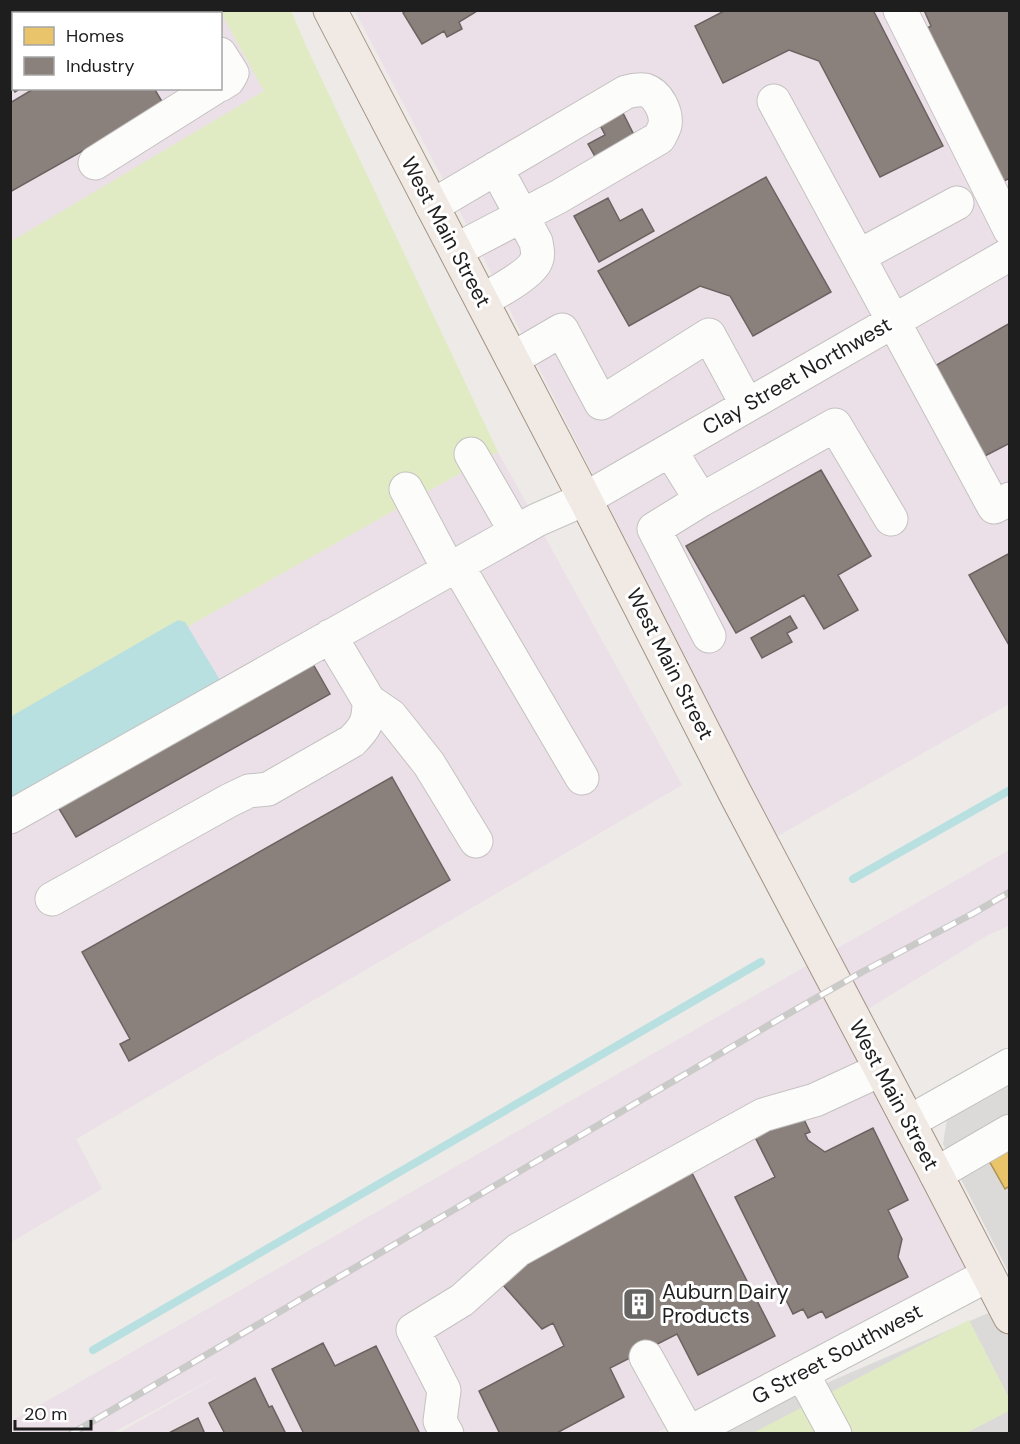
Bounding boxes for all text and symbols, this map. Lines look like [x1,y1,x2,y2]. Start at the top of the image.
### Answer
legend [12,12,222,90]
text: Homes [66,24,124,48]
text: Industry [66,54,135,78]
street label: West Main Street [395,152,497,312]
street label: Clay Street Northwest [697,310,897,442]
street label: West Main Street [620,584,720,744]
street label: West Main Street [843,1015,945,1175]
place label: Auburn Dairy Products [662,1278,789,1330]
building icon: Auburn Dairy Products [621,1286,657,1322]
street label: G Street Southwest [747,1297,927,1411]
scale bar [15,1393,92,1431]
text: 20 m [24,1402,67,1426]

